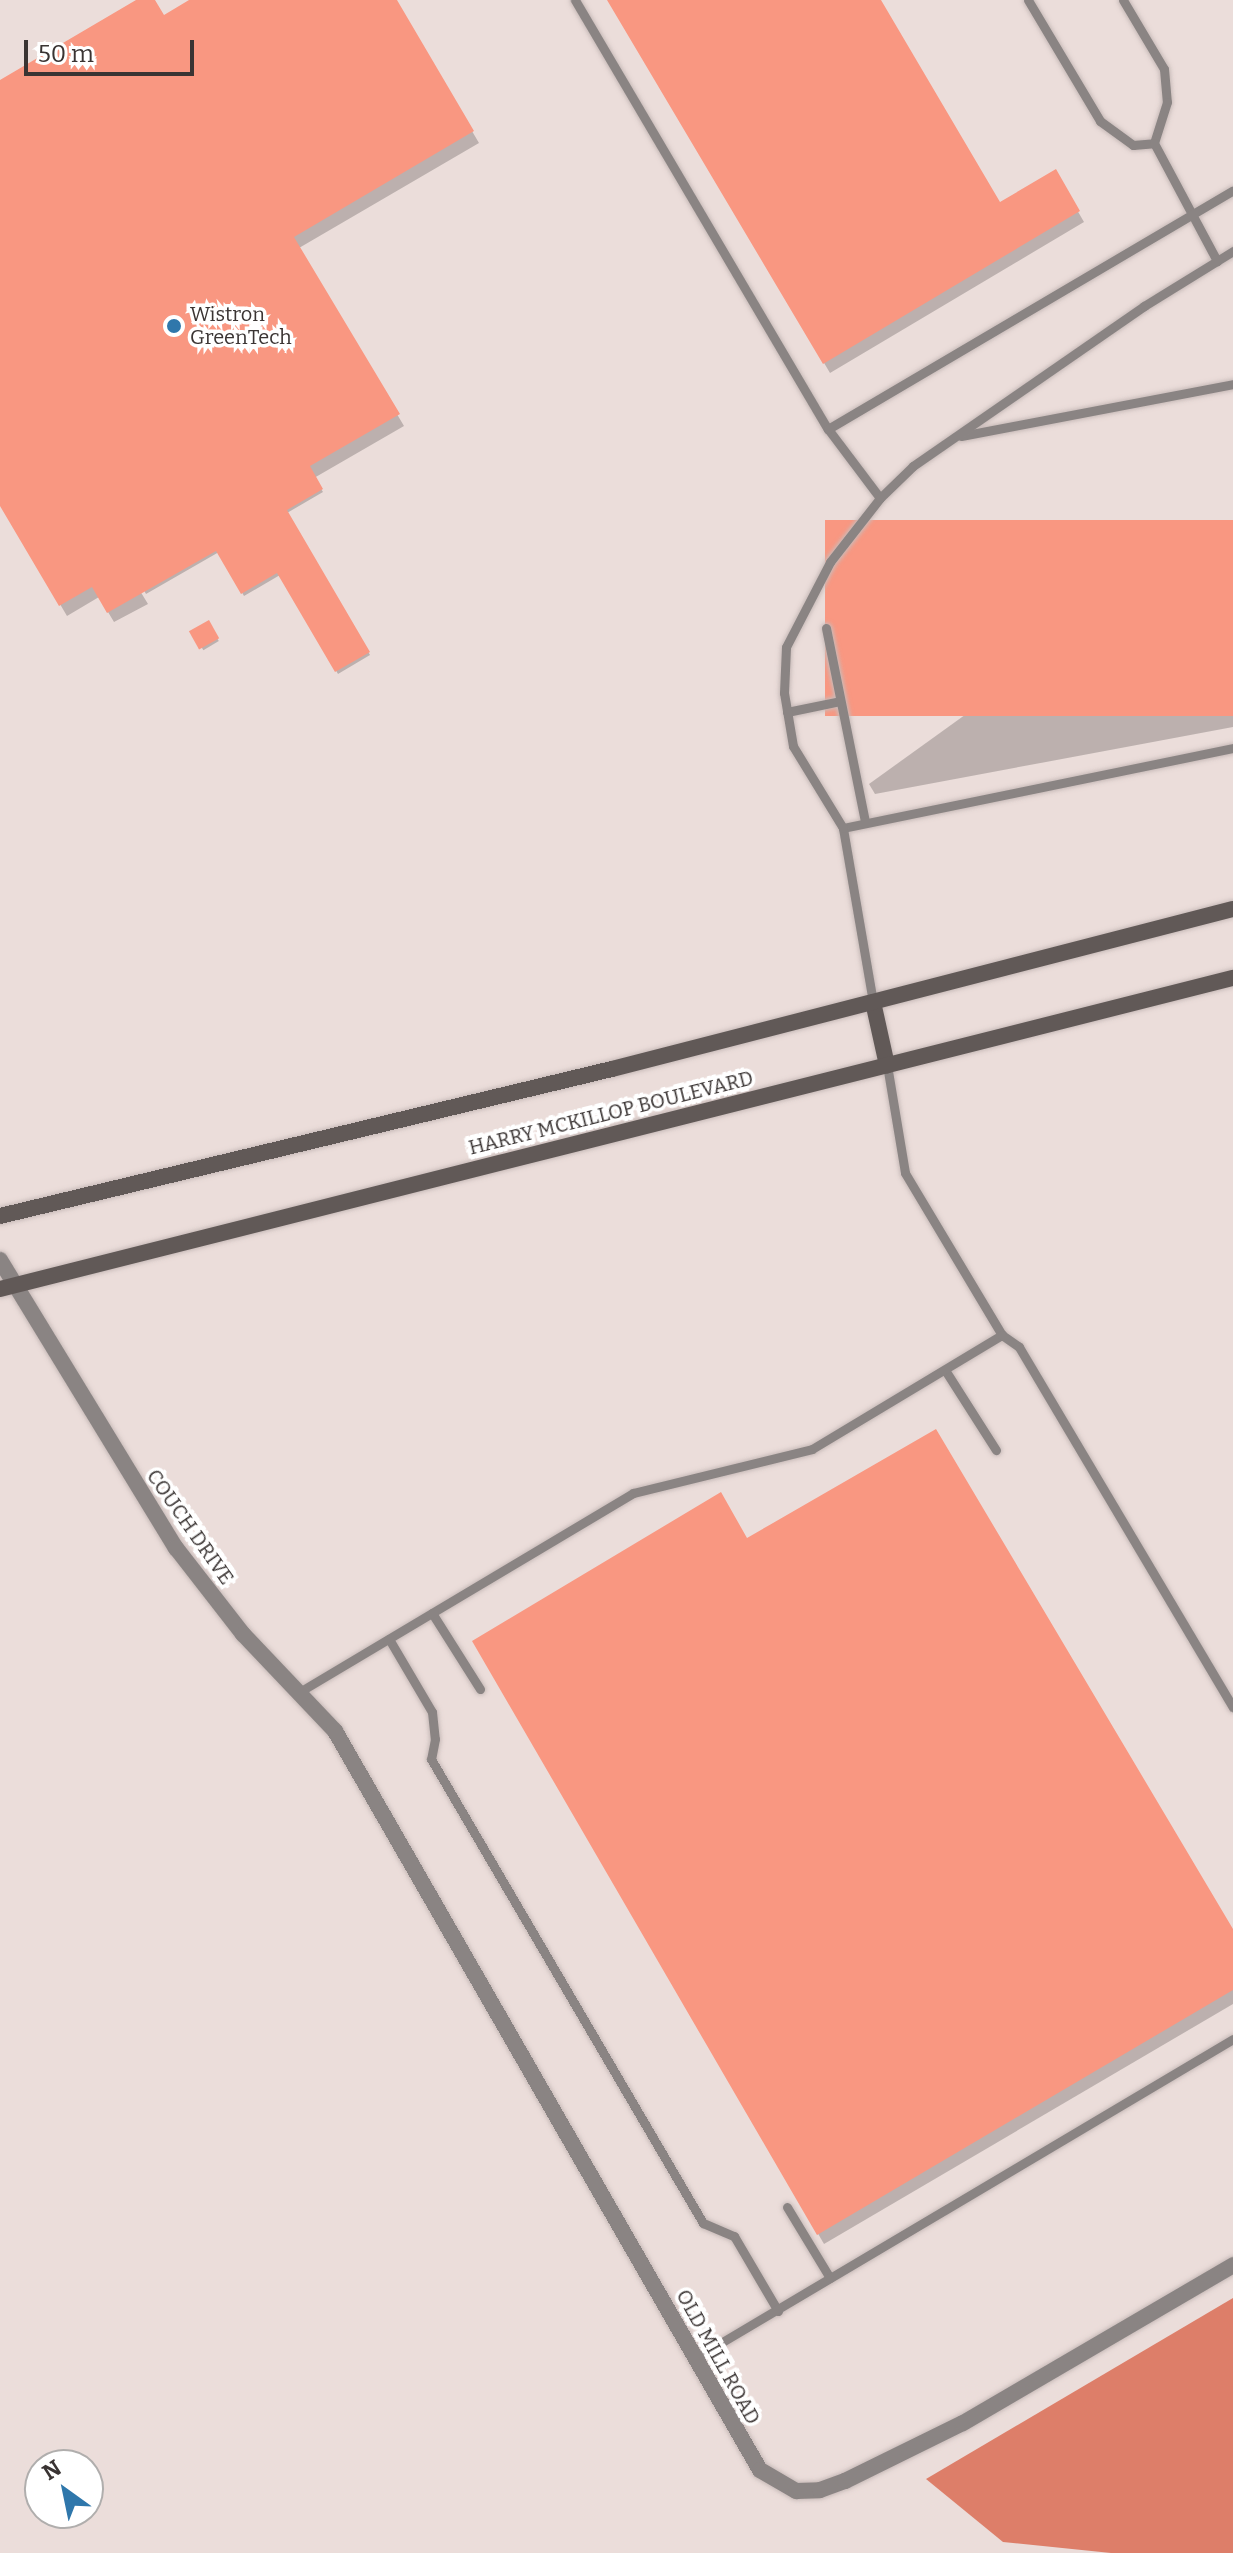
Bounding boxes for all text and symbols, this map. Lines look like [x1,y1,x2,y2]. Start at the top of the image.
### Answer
scale bar [28,24,198,74]
text: 50 m [38,40,94,68]
place label: Wistron GreenTech [190,302,292,349]
marker: Wistron GreenTech [165,317,183,335]
street label: HARRY MCKILLOP BOULEVARD [466,1066,756,1160]
street label: COUCH DRIVE [141,1465,239,1589]
street label: OLD MILL ROAD [671,2285,765,2429]
north arrow [24,2449,104,2529]
text: N [37,2454,66,2486]

